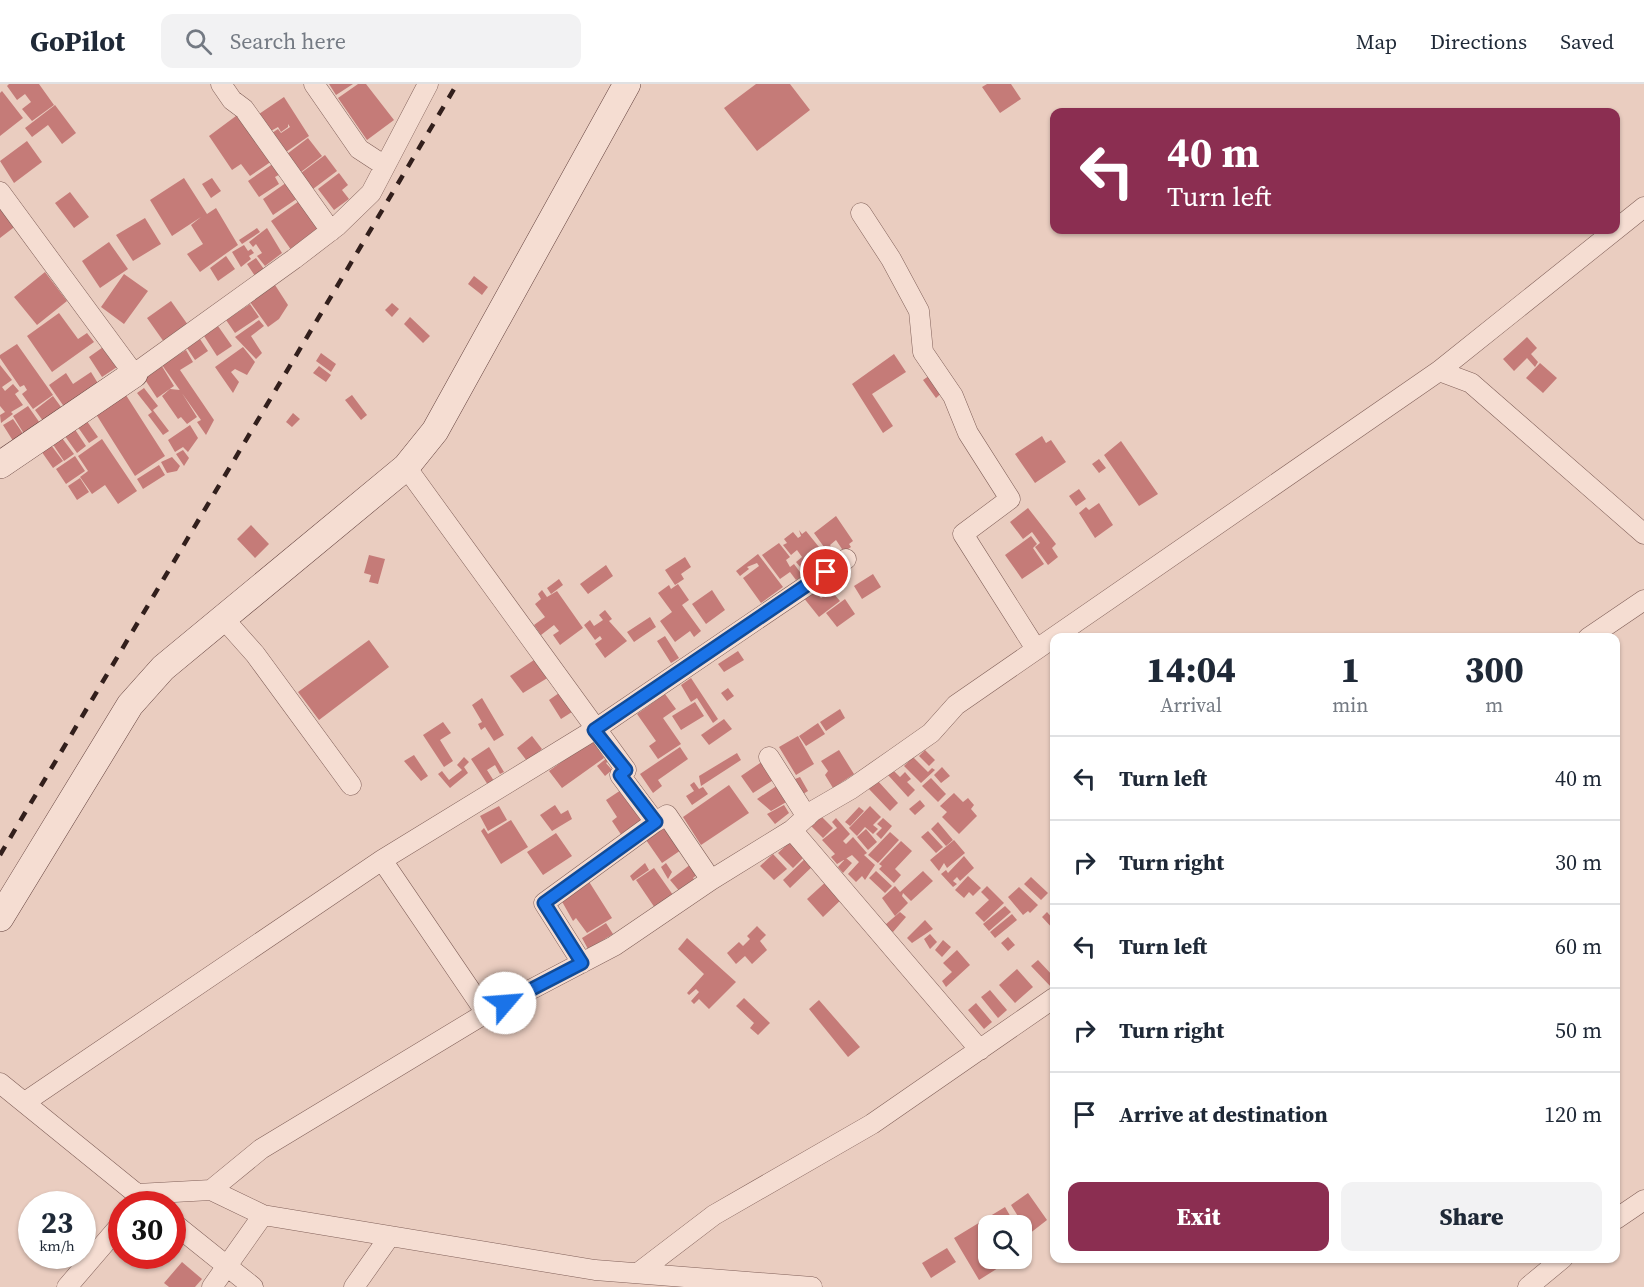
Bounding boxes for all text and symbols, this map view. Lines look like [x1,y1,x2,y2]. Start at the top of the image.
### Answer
search box [161,14,581,68]
text: GoPilot [30,22,125,60]
icon: search [182,25,215,58]
text: Search here [230,26,346,56]
text: Map [1356,27,1397,56]
text: Directions [1430,27,1527,56]
text: Saved [1560,27,1614,56]
text: 40 m [1167,123,1260,181]
icon: left [1068,132,1146,210]
text: Turn left [1167,178,1271,215]
pin [800,546,851,597]
icon: arrive [809,555,842,588]
text: 14:04 [1146,645,1236,694]
text: 1 [1340,645,1360,694]
text: 300 [1464,645,1524,694]
text: Arrival [1160,691,1222,719]
text: min [1332,691,1368,719]
text: m [1485,691,1503,719]
icon: left [1068,762,1101,795]
text: Turn left [1119,763,1207,793]
text: 40 m [1555,763,1602,793]
icon: right [1068,846,1101,879]
text: Turn right [1119,847,1224,877]
text: 30 m [1555,847,1602,877]
icon: left [1068,930,1101,963]
text: Turn left [1119,931,1207,961]
text: 60 m [1555,931,1602,961]
position arrow [473,971,537,1035]
icon: right [1068,1014,1101,1047]
text: Turn right [1119,1015,1224,1045]
text: 50 m [1555,1015,1602,1045]
icon: arrive [1068,1098,1101,1131]
text: Arrive at destination [1119,1099,1328,1129]
text: 120 m [1544,1099,1602,1129]
button: Exit [1068,1182,1329,1251]
button: Share [1341,1182,1602,1251]
speed limit sign: 30 [108,1191,186,1269]
text: 23 [41,1202,73,1243]
map controls [978,1215,1032,1269]
button: search [978,1215,1032,1269]
text: km/h [39,1235,75,1256]

